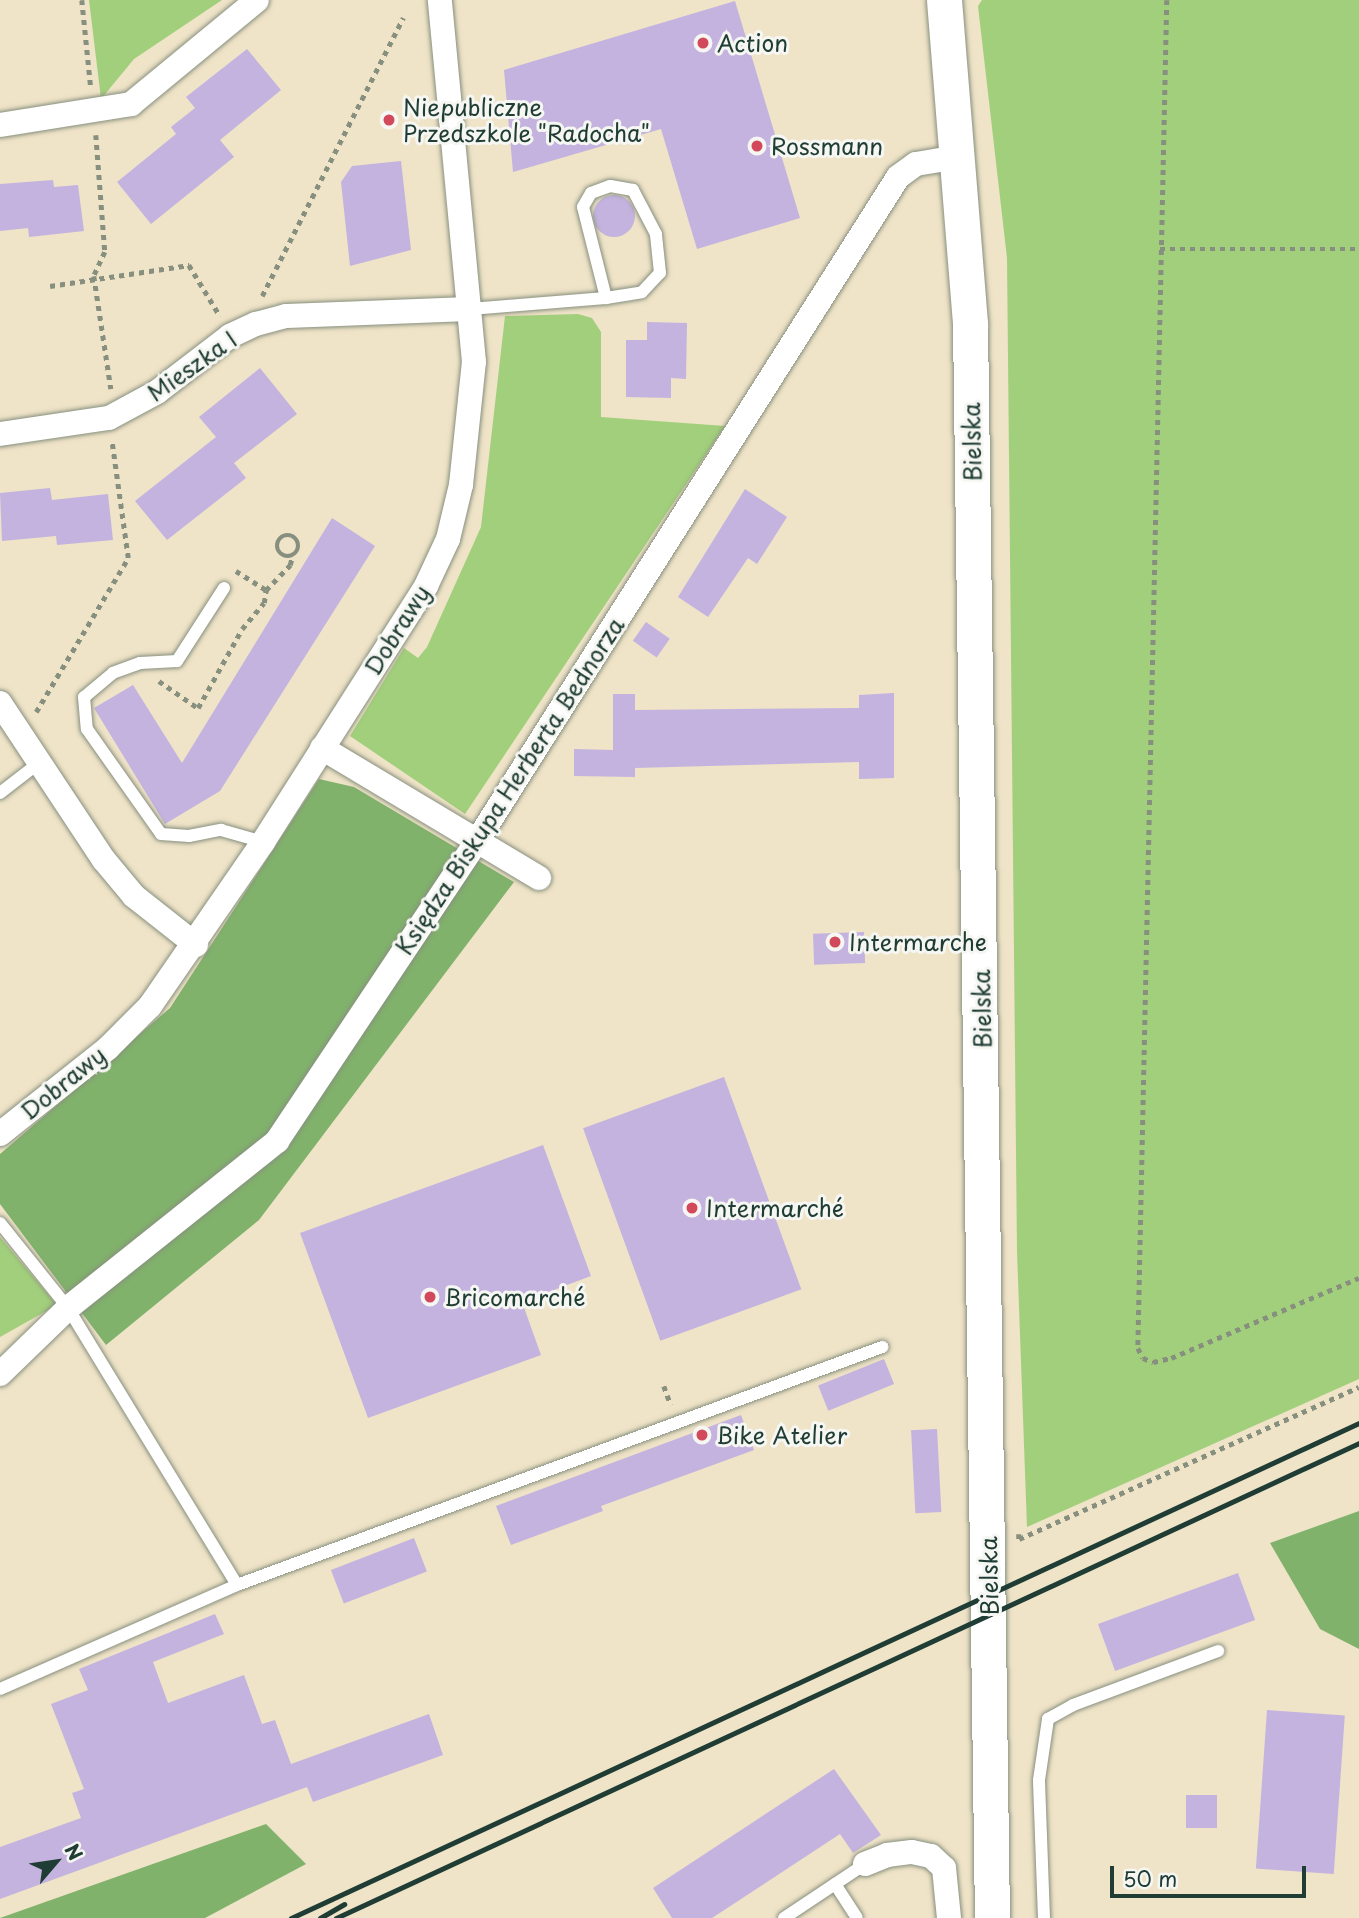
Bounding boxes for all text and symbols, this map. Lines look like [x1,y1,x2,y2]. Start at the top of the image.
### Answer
place label: Action [717,29,788,57]
marker: Action [695,35,711,51]
place label: Niepubliczne Przedszkole "Radocha" [403,93,651,147]
marker: Niepubliczne Przedszkole "Radocha" [381,112,397,128]
place label: Rossmann [771,132,883,160]
marker: Rossmann [749,138,765,154]
street label: Mieszka I [141,325,243,407]
street label: Bielska [958,402,986,482]
street label: Dobrawy [359,580,435,680]
street label: Księdza Biskupa Herberta Bednorza [390,612,630,960]
place label: Intermarche [849,928,987,956]
marker: Intermarche [827,934,843,950]
street label: Bielska [968,969,996,1049]
street label: Dobrawy [15,1041,111,1125]
place label: Intermarché [706,1194,844,1222]
marker: Intermarché [684,1200,700,1216]
place label: Bricomarché [444,1283,585,1311]
marker: Bricomarché [422,1289,438,1305]
place label: Bike Atelier [716,1421,847,1449]
marker: Bike Atelier [694,1427,710,1443]
street label: Bielska [975,1536,1003,1616]
north arrow [21,1827,91,1897]
text: N [58,1838,90,1865]
scale bar [1114,1852,1310,1896]
text: 50 m [1123,1862,1177,1894]

